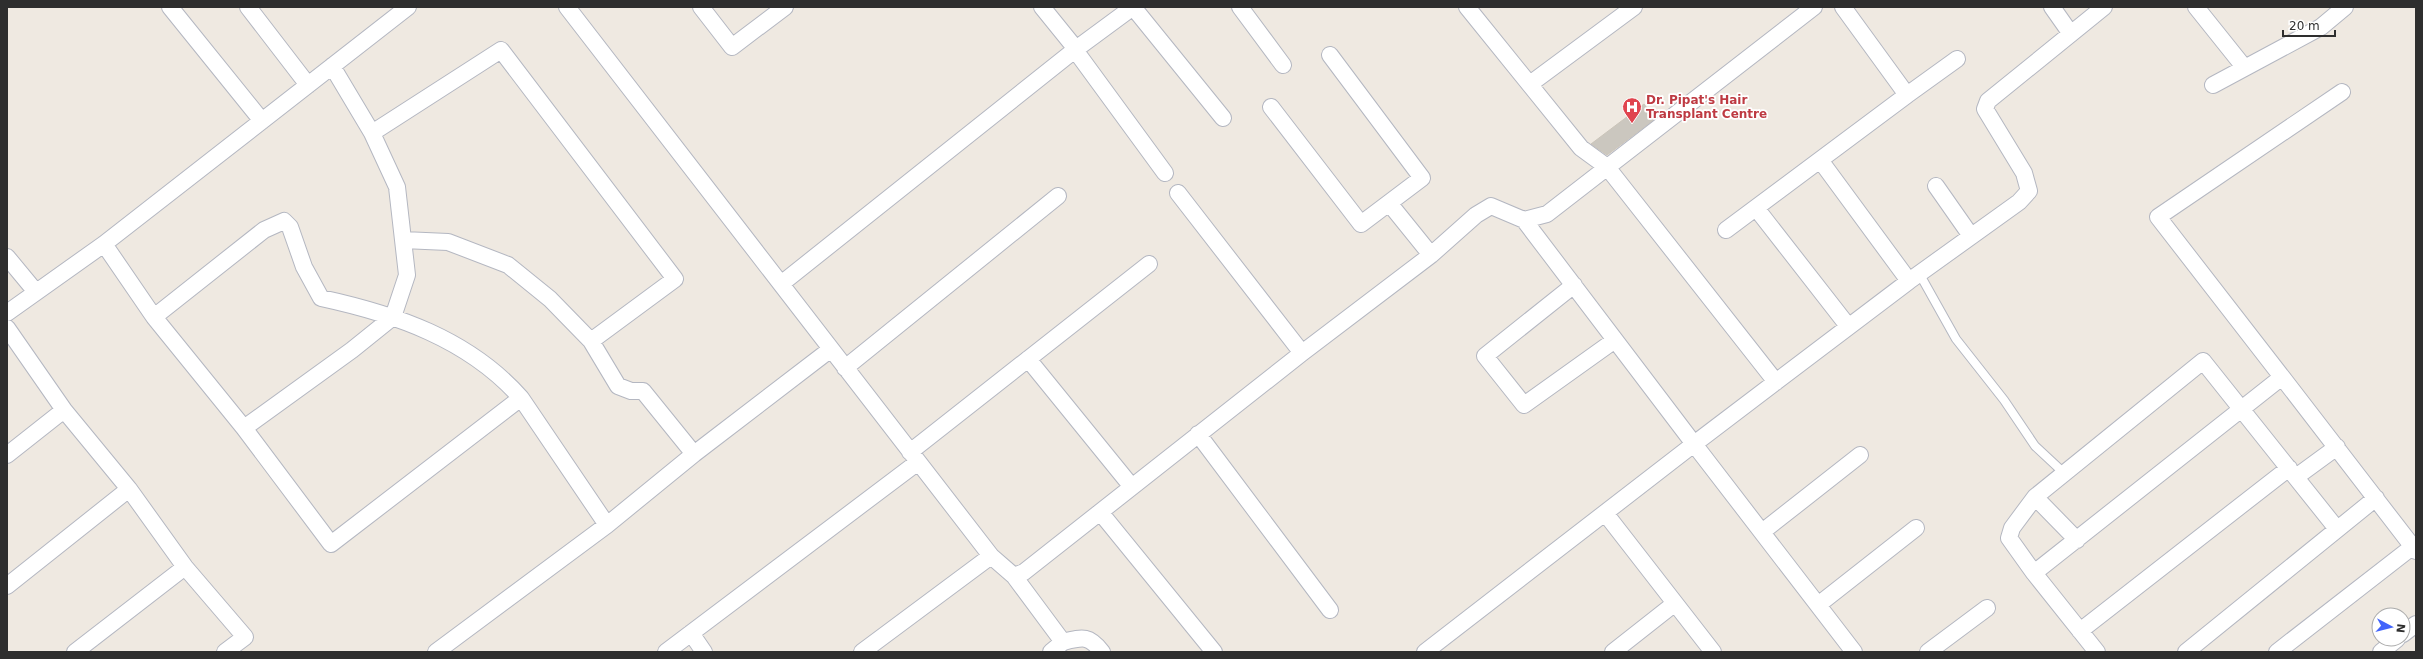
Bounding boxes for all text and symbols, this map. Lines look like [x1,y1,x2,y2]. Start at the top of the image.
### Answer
scale bar [2283,12,2335,38]
text: 20 m [2289,19,2320,33]
place label: Dr. Pipat's Hair Transplant Centre [1646,93,1767,121]
hospital icon: Dr. Pipat's Hair Transplant Centre [1621,96,1643,124]
north arrow [2371,607,2411,647]
text: N [2393,623,2407,634]

